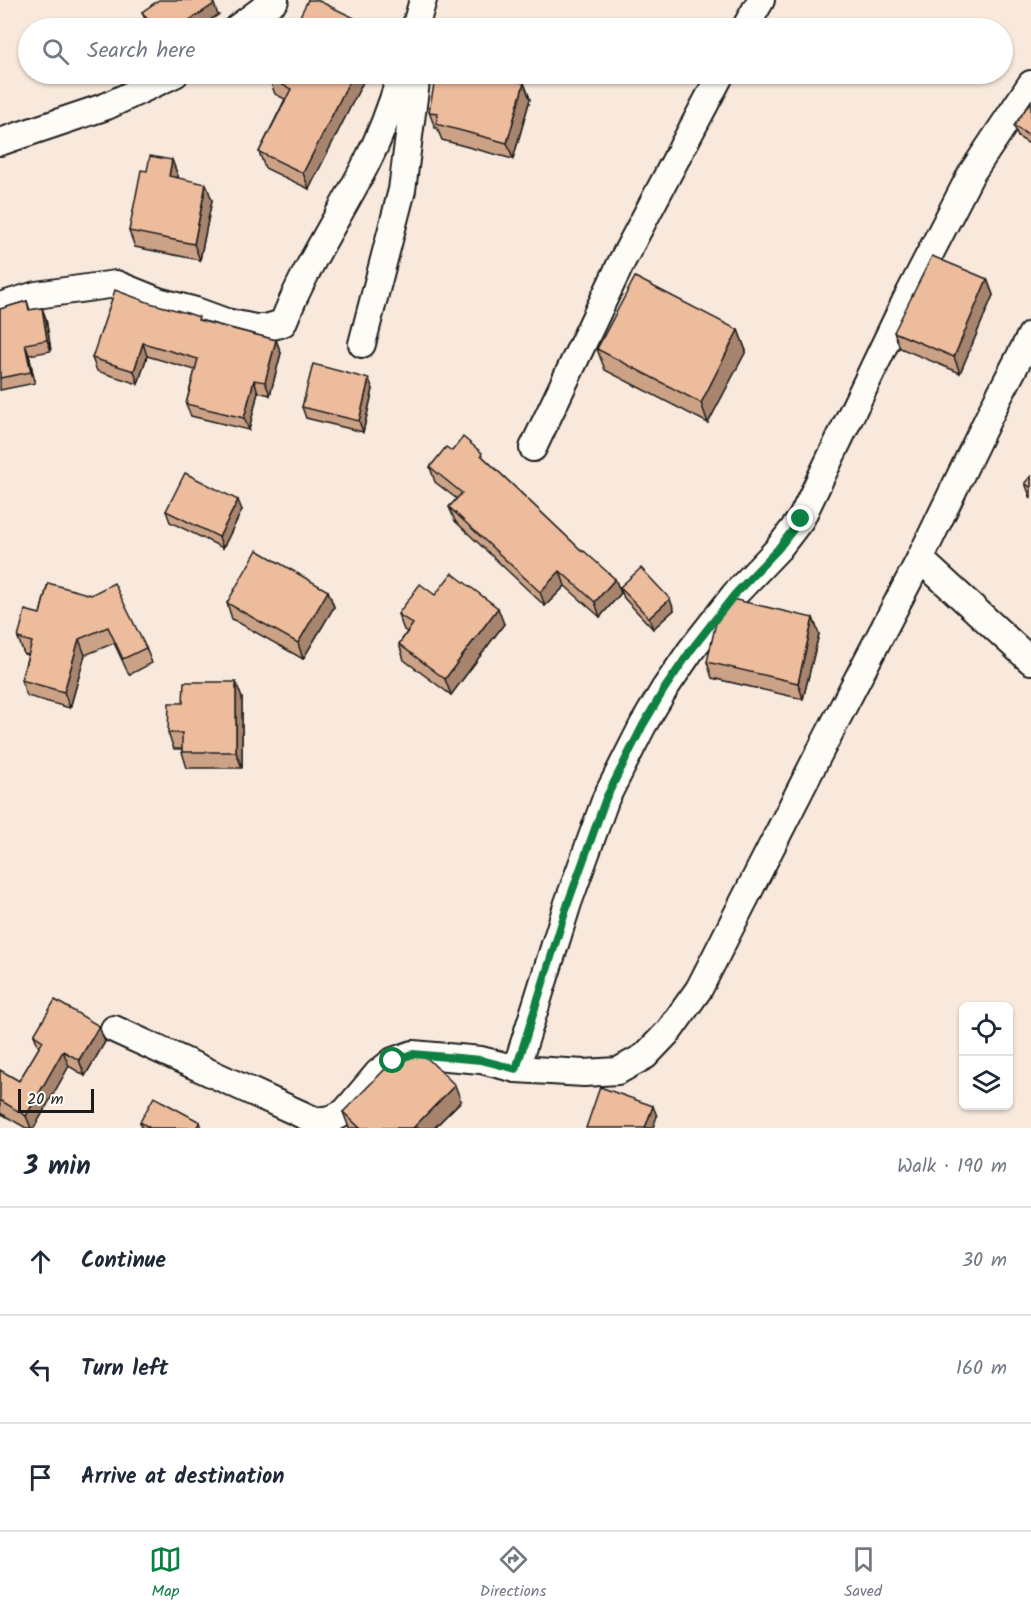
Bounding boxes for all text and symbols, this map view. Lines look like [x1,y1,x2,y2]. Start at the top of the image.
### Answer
search box [18,18,1013,84]
text: Search here [87,34,195,69]
icon: search [39,35,72,68]
route end [787,505,813,531]
map controls [959,1002,1013,1110]
button: locate [959,1002,1013,1056]
route start [379,1047,405,1073]
button: layers [959,1056,1013,1110]
scale bar [18,1086,94,1114]
text: 20 m [27,1087,63,1112]
text: 3 min [24,1146,91,1188]
text: Walk · 190 m [897,1151,1007,1183]
text: Continue [81,1244,166,1279]
icon: ahead [24,1245,57,1278]
text: 30 m [962,1245,1007,1277]
text: Turn left [81,1352,168,1387]
icon: left [24,1353,57,1386]
text: 160 m [956,1353,1007,1385]
text: Arrive at destination [81,1460,284,1495]
icon: arrive [24,1461,57,1494]
tab: Map [149,1543,182,1604]
tab: Directions [480,1543,546,1604]
tab: Saved [844,1543,882,1604]

